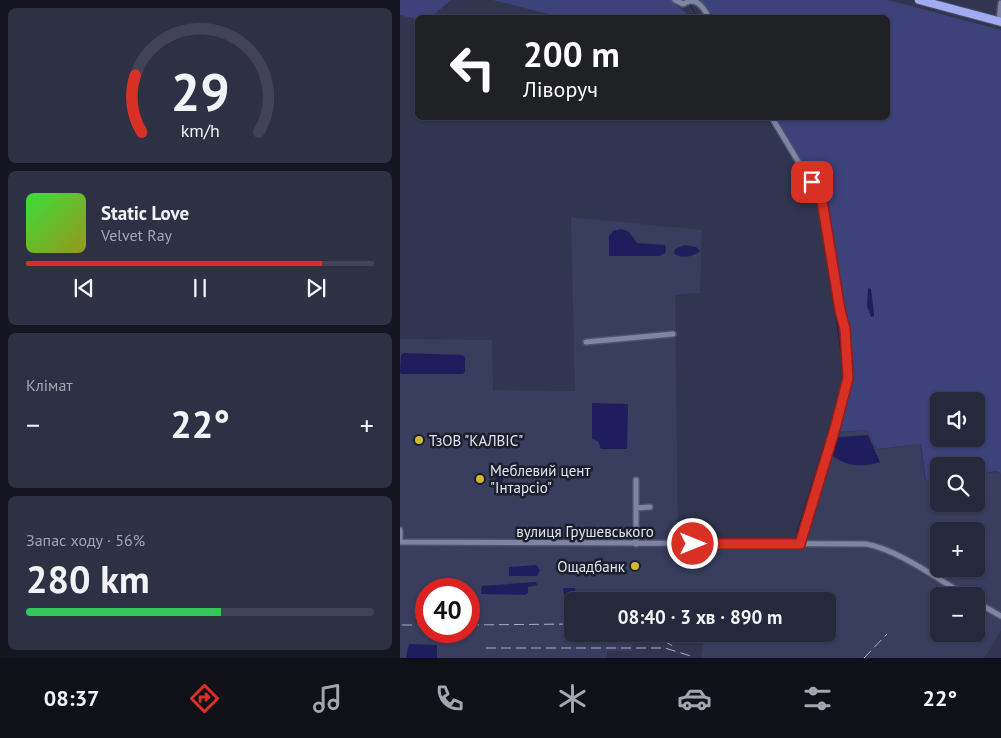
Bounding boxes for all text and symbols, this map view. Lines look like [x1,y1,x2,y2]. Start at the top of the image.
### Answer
text: 200 m [523,31,620,77]
icon: left [440,35,505,100]
text: 29 [171,58,229,125]
text: Ліворуч [523,75,598,103]
text: km/h [180,119,220,142]
pin [791,161,833,203]
icon: arrive [798,168,826,196]
text: Static Love [101,201,189,225]
text: Velvet Ray [101,225,172,245]
icon: previous [70,274,98,302]
icon: pause [186,274,214,302]
icon: next [302,274,330,302]
text: Клімат [26,375,73,395]
map controls [930,392,985,642]
button: sound [930,392,985,447]
text: 22° [170,399,230,448]
text: − [26,406,40,443]
text: + [360,406,374,443]
place label: ТзОВ "КАЛВІС" [429,431,523,450]
marker: ТзОВ "КАЛВІС" [413,434,425,446]
button: search [930,457,985,512]
place label: Меблевий цент "Інтарсіо" [490,461,590,497]
marker: Меблевий цент "Інтарсіо" [474,473,486,485]
position arrow [666,517,718,569]
street label: вулиця Грушевського [516,522,654,541]
button: + [930,522,985,577]
text: Запас ходу · 56% [26,530,145,550]
text: 280 km [26,554,150,603]
place label: Ощадбанк [557,557,626,576]
marker: Ощадбанк [629,560,641,572]
speed limit sign: 40 [415,578,480,643]
button: − [930,587,985,642]
text: 08:40 · 3 хв · 890 m [618,605,782,629]
icon: directions [187,681,222,716]
icon: music [310,681,345,716]
icon: phone [432,681,467,716]
icon: climate [555,681,590,716]
icon: car [677,681,712,716]
icon: filters [800,681,835,716]
text: 08:37 [44,684,100,712]
text: 22° [923,684,957,712]

